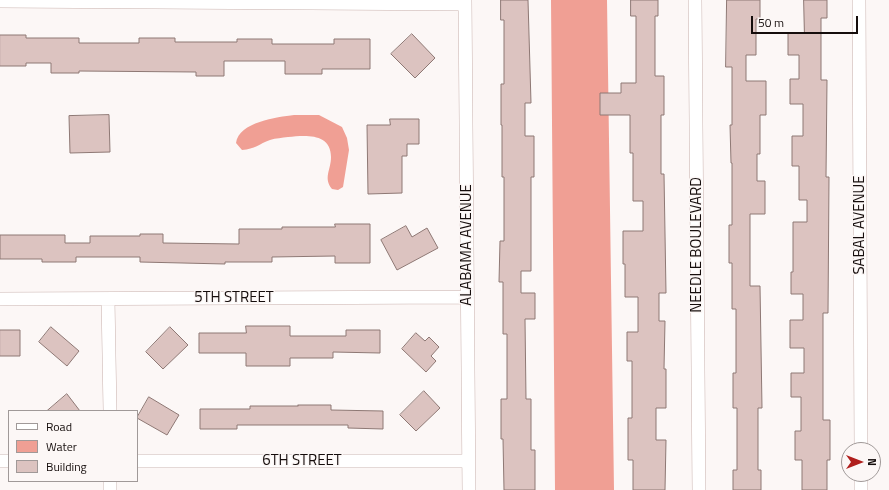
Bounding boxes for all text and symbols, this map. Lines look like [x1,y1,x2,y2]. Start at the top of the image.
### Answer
scale bar [753,8,860,34]
text: 50 m [758,13,784,32]
street label: SABAL AVENUE [851,175,869,275]
street label: NEEDLE BOULEVARD [688,177,706,313]
street label: ALABAMA AVENUE [458,184,476,306]
street label: 5TH STREET [194,289,274,307]
legend [8,410,138,482]
text: Road [46,417,72,436]
text: Water [46,437,77,456]
north arrow [841,442,881,482]
street label: 6TH STREET [262,452,342,470]
text: Building [46,457,87,476]
text: N [864,458,880,466]

